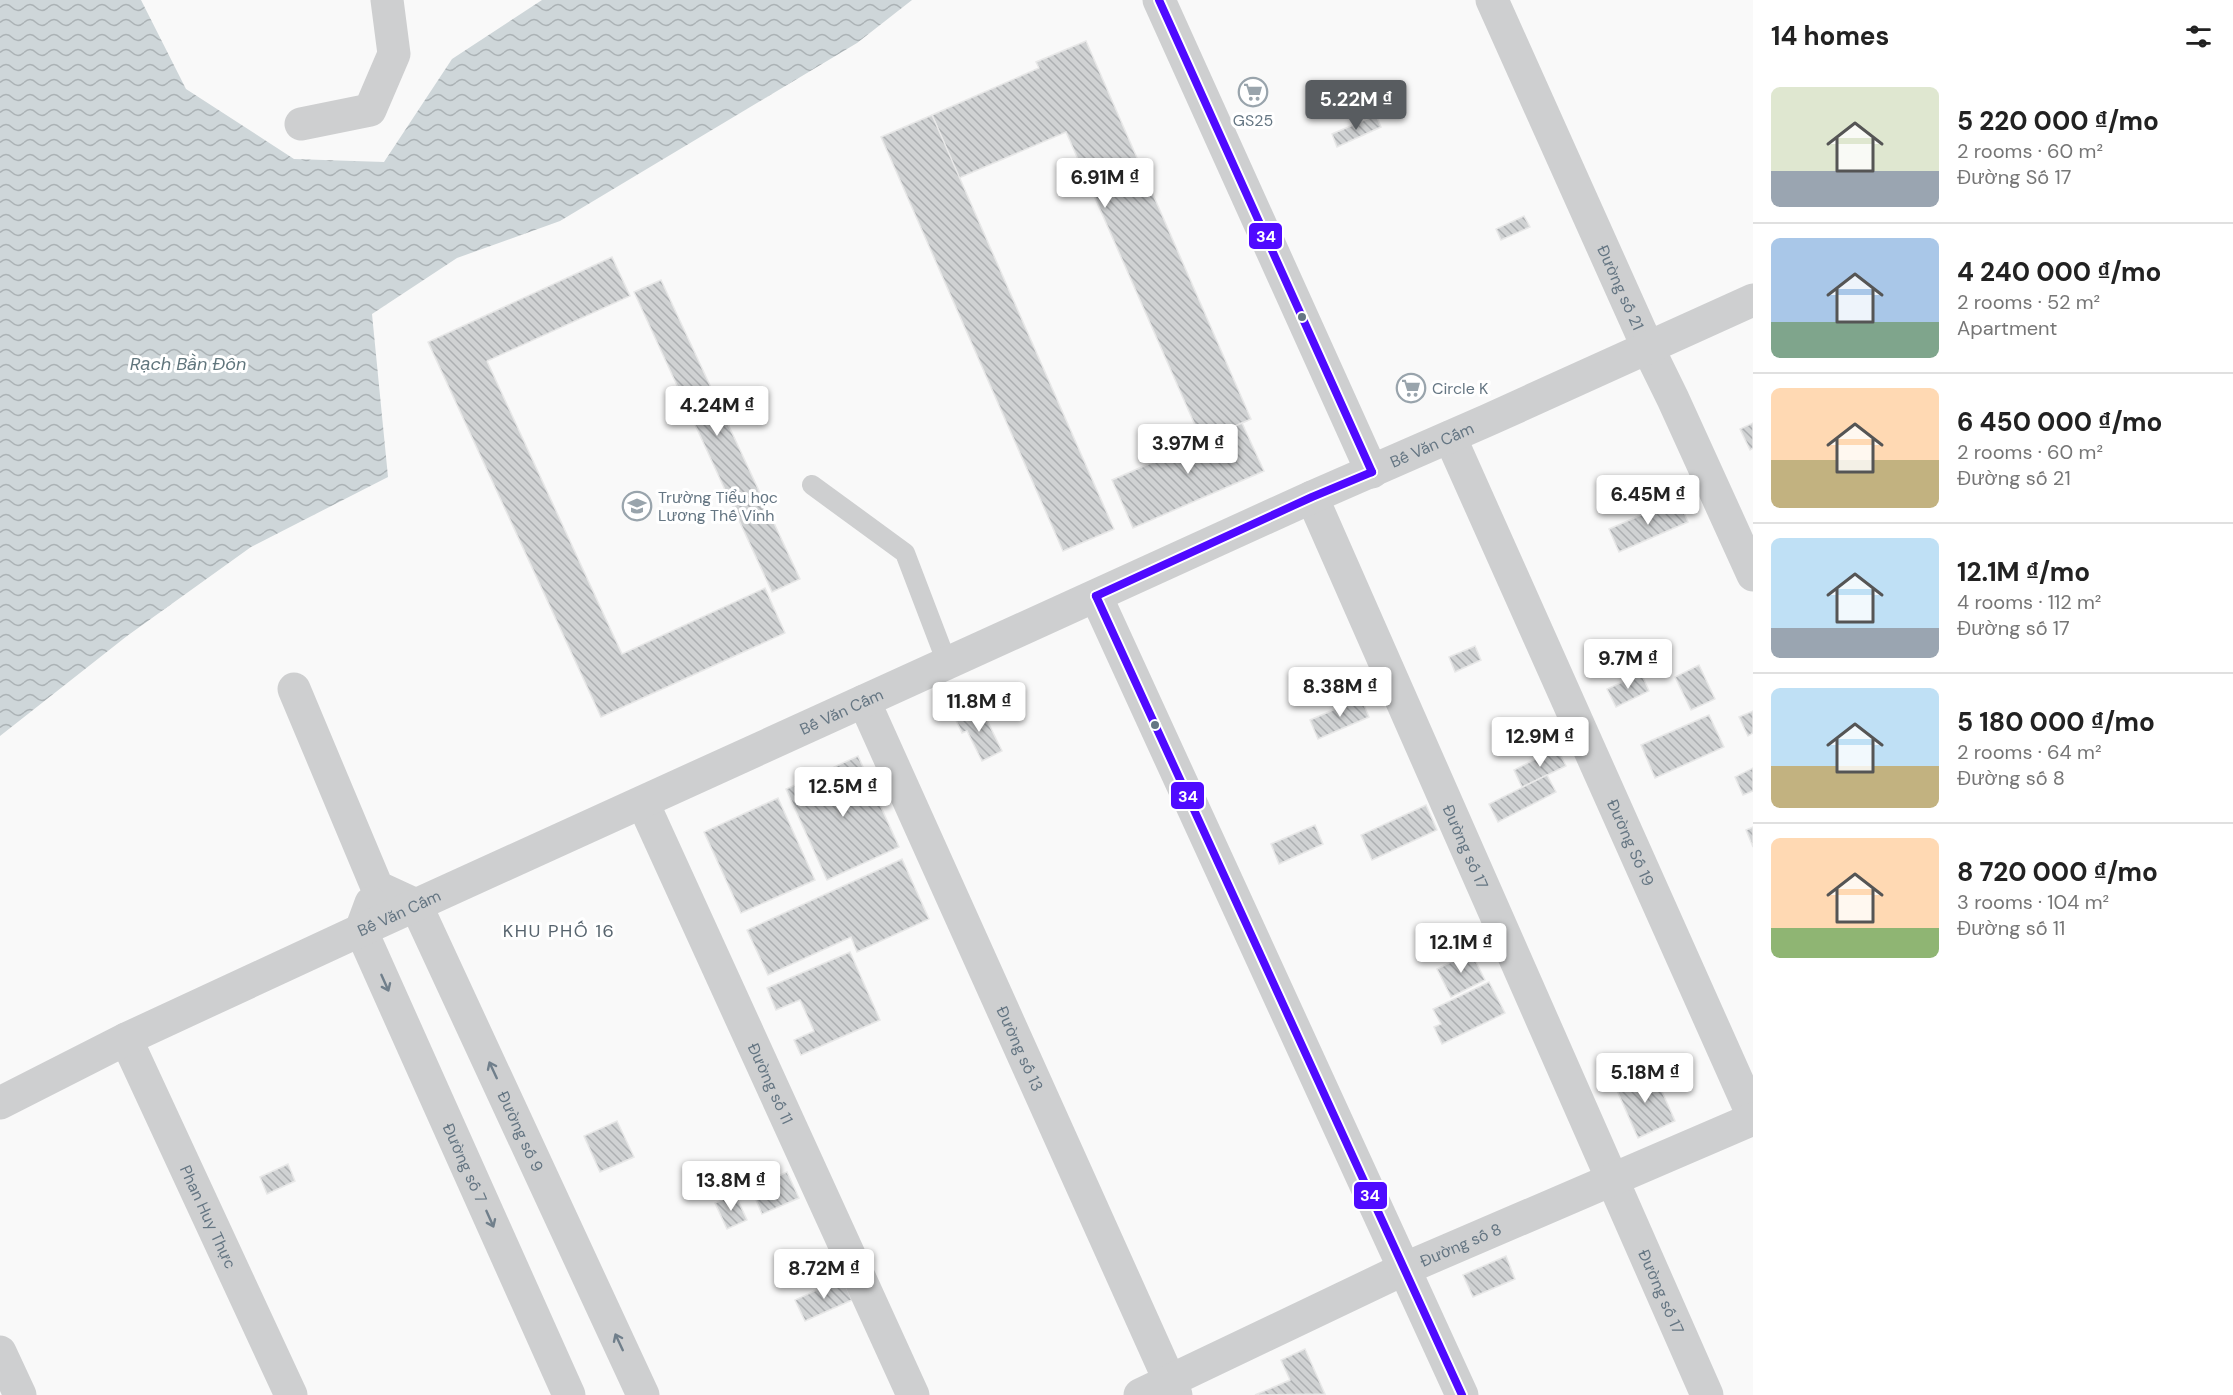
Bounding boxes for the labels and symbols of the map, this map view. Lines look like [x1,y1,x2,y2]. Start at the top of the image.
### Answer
supermarket icon: GS25 [1237,76,1269,108]
pin: 5.22M ₫ [1301,80,1411,131]
place label: GS25 [1233,110,1273,131]
pin: 6.91M ₫ [1050,158,1160,209]
line badge: 34 [1248,222,1283,250]
text: 34 [1256,226,1276,247]
street label: Đường số 21 [1593,242,1649,333]
unlabelled marker [1296,311,1308,323]
water label: Rạch Bần Đôn [130,352,246,376]
supermarket icon: Circle K [1395,372,1427,404]
place label: Circle K [1432,378,1488,399]
pin: 4.24M ₫ [662,386,772,437]
street label: Bế Văn Cấm [1387,417,1477,472]
pin: 3.97M ₫ [1133,424,1243,475]
pin: 6.45M ₫ [1593,475,1703,526]
place label: Trường Tiểu học Lương Thế Vinh [658,487,778,526]
school or university icon: Trường Tiểu học Lương Thế Vinh [621,490,653,522]
pin: 9.7M ₫ [1579,639,1677,690]
pin: 8.38M ₫ [1285,667,1395,718]
pin: 11.8M ₫ [924,682,1034,733]
street label: Bế Văn Cấm [796,683,886,739]
pin: 12.9M ₫ [1485,717,1595,768]
unlabelled marker [1149,719,1161,731]
pin: 12.5M ₫ [788,767,898,818]
line badge: 34 [1170,781,1205,810]
text: 34 [1178,786,1198,807]
street label: Đường Số 19 [1602,796,1659,889]
street label: Đường số 17 [1438,801,1494,892]
street label: Bế Văn Cấm [354,885,444,941]
district label: KHU PHỐ 16 [503,919,615,943]
pin: 12.1M ₫ [1406,923,1516,974]
one-way arrow [380,974,391,992]
street label: Đường số 13 [992,1003,1049,1094]
street label: Đường số 11 [743,1039,798,1127]
pin: 5.18M ₫ [1590,1053,1700,1104]
one-way arrow [486,1061,498,1079]
street label: Đường số 9 [493,1087,549,1175]
street label: Đường số 7 [438,1120,492,1206]
pin: 13.8M ₫ [676,1161,786,1212]
street label: Phan Huy Thực [175,1162,241,1272]
line badge: 34 [1353,1181,1388,1210]
text: 34 [1360,1185,1380,1206]
one-way arrow [485,1209,497,1227]
street label: Đường số 8 [1417,1218,1504,1271]
street label: Đường số 17 [1634,1246,1689,1337]
pin: 8.72M ₫ [769,1249,879,1300]
one-way arrow [612,1333,624,1351]

